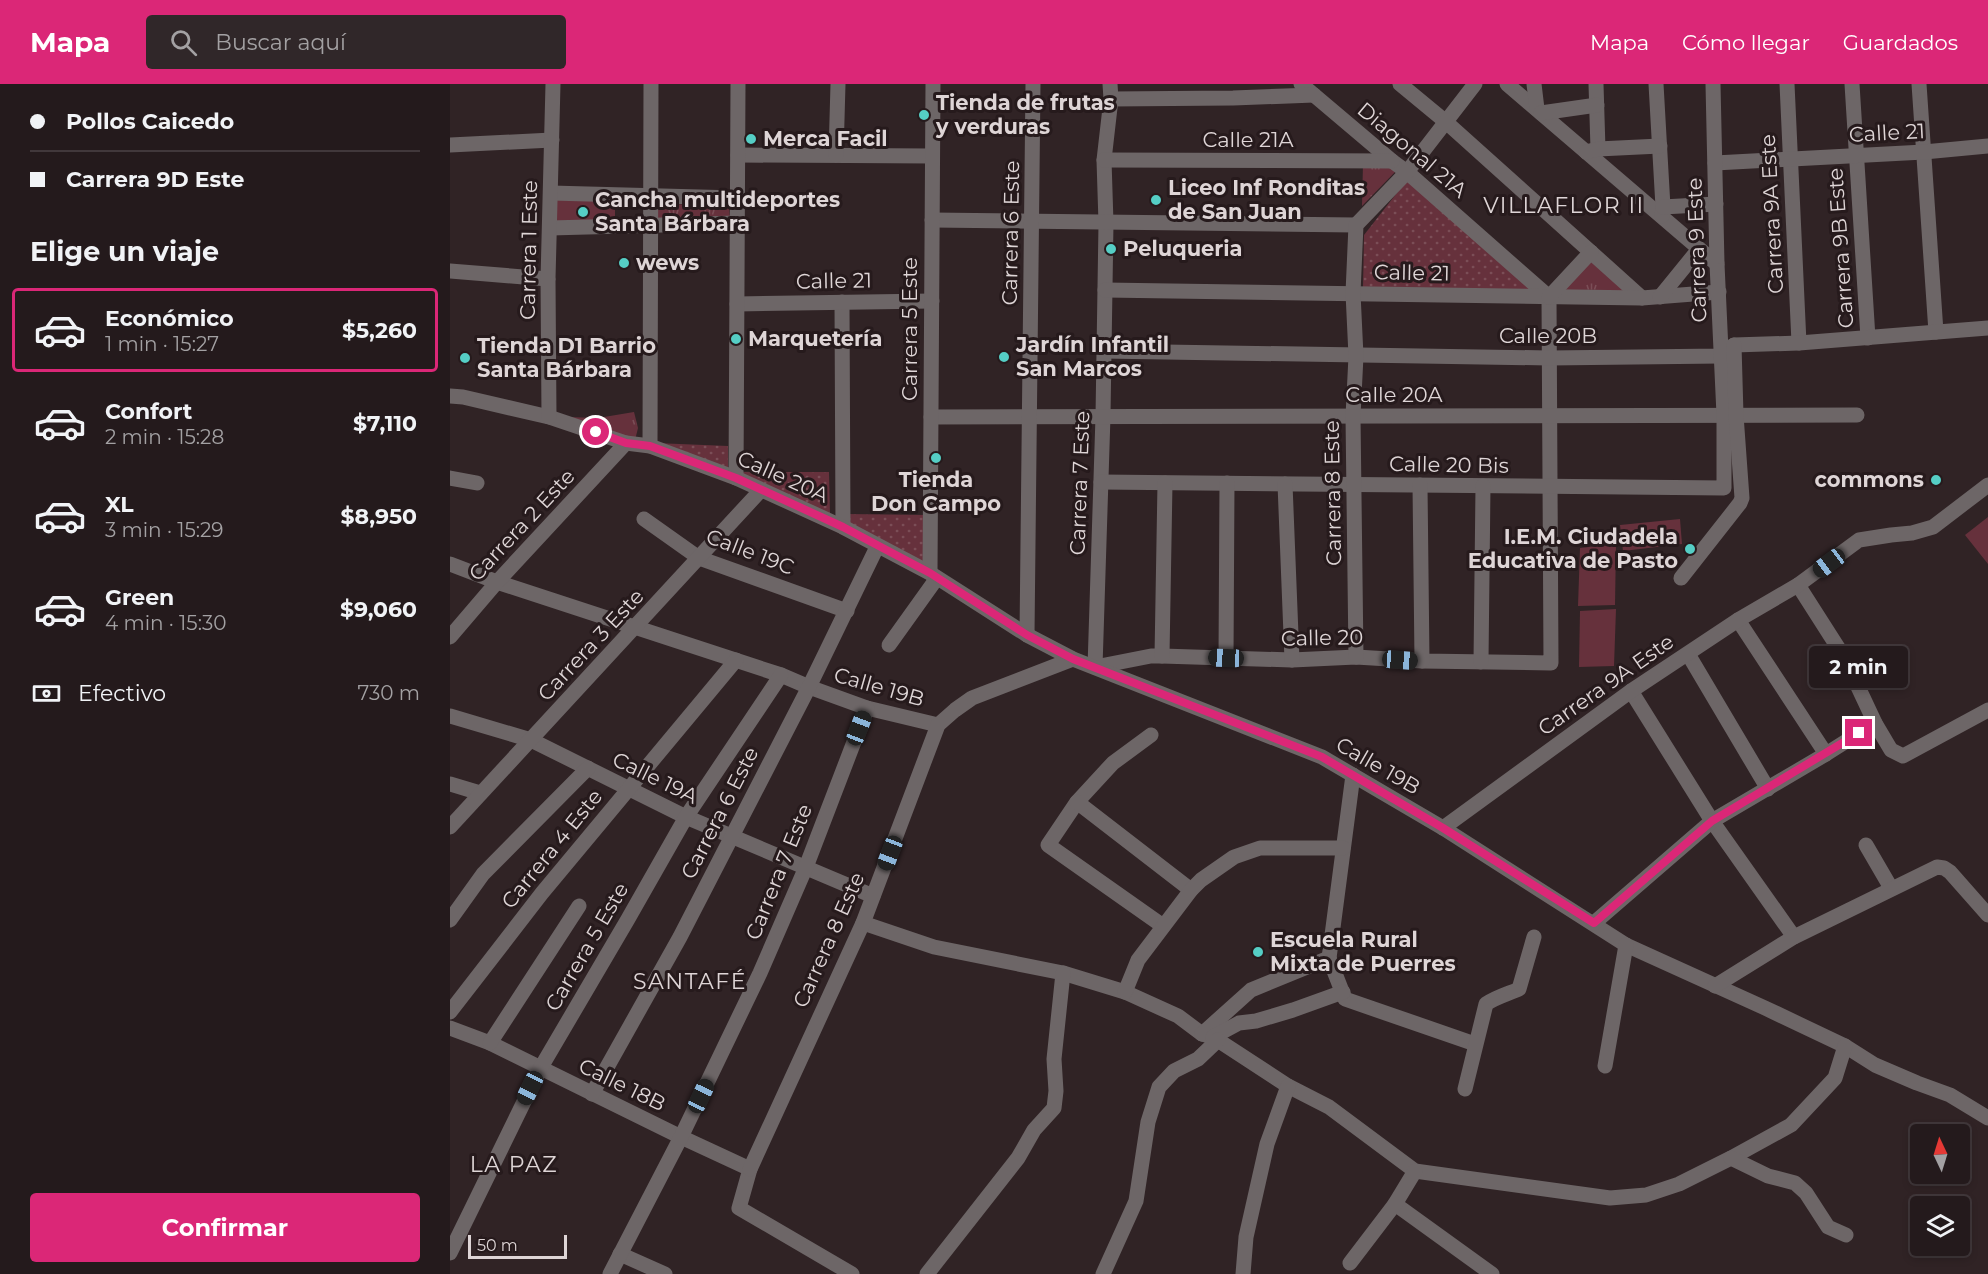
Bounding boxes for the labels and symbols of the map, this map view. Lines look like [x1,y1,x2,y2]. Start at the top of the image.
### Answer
place label: Tienda de frutas y verduras [935,90,1115,139]
street label: Diagonal 21A [1352,97,1473,203]
marker: Tienda de frutas y verduras [917,108,931,122]
street label: Calle 21 [1848,118,1926,147]
place label: Merca Facil [763,126,888,151]
street label: Calle 21A [1202,127,1295,152]
marker: Merca Facil [744,132,758,146]
street label: Carrera 9A Este [1755,134,1788,294]
street label: Carrera 6 Este [997,160,1024,306]
street label: Carrera 9B Este [1822,167,1859,329]
place label: Liceo Inf Ronditas de San Juan [1168,175,1365,224]
street label: Carrera 9 Este [1681,177,1712,323]
street label: Carrera 1 Este [515,180,542,320]
place label: Cancha multideportes Santa Bárbara [595,187,840,236]
district label: VILLAFLOR II [1483,192,1645,219]
marker: Liceo Inf Ronditas de San Juan [1149,193,1163,207]
marker: Cancha multideportes Santa Bárbara [576,205,590,219]
place label: Peluqueria [1123,236,1243,261]
marker: Peluqueria [1104,242,1118,256]
place label: wews [636,250,699,275]
marker: wews [617,256,631,270]
street label: Carrera 5 Este [897,257,922,401]
street label: Calle 21 [1374,259,1450,286]
street label: Calle 21 [796,267,872,294]
street label: Calle 20B [1499,323,1597,348]
place label: Marquetería [748,326,882,351]
marker: Marquetería [729,332,743,346]
place label: Jardín Infantil San Marcos [1015,332,1169,381]
place label: Tienda D1 Barrio Santa Bárbara [477,333,656,382]
marker: Jardín Infantil San Marcos [997,350,1011,364]
marker: Tienda D1 Barrio Santa Bárbara [458,351,472,365]
street label: Calle 20A [1345,382,1444,407]
street label: Carrera 7 Este [1064,410,1095,556]
route start [582,418,609,445]
street label: Carrera 8 Este [1319,420,1346,566]
street label: Calle 20A [734,445,834,508]
marker: Tienda Don Campo [929,451,943,465]
street label: Calle 20 Bis [1389,451,1509,478]
street label: Carrera 2 Este [463,463,580,586]
place label: Tienda Don Campo [871,467,1001,516]
place label: commons [1814,467,1924,492]
marker: commons [1929,473,1943,487]
street label: Calle 19C [703,523,798,580]
place label: I.E.M. Ciudadela Educativa de Pasto [1468,524,1678,573]
marker: I.E.M. Ciudadela Educativa de Pasto [1683,542,1697,556]
car [1809,545,1849,581]
street label: Carrera 3 Este [532,583,649,706]
street label: Calle 20 [1281,624,1363,651]
street label: Carrera 9A Este [1533,629,1678,741]
callout: 2 min [1810,646,1908,688]
car [1208,648,1244,668]
car [1381,650,1419,670]
street label: Calle 19B [831,662,927,711]
car [844,708,874,748]
route end [1845,719,1872,746]
street label: Calle 19B [1332,732,1425,800]
street label: Carrera 6 Este [676,743,764,883]
street label: Calle 19A [608,746,703,809]
street label: Carrera 4 Este [496,784,607,913]
street label: Carrera 7 Este [740,800,817,943]
car [875,833,905,873]
street label: Carrera 8 Este [788,868,870,1011]
street label: Carrera 5 Este [540,878,633,1015]
place label: Escuela Rural Mixta de Puerres [1270,927,1456,976]
marker: Escuela Rural Mixta de Puerres [1251,945,1265,959]
district label: SANTAFÉ [633,968,747,995]
street label: Calle 18B [575,1053,670,1116]
car [514,1068,546,1108]
car [685,1076,717,1116]
north arrow [1910,1124,1970,1184]
district label: LA PAZ [470,1151,558,1178]
scale bar [468,1232,567,1260]

